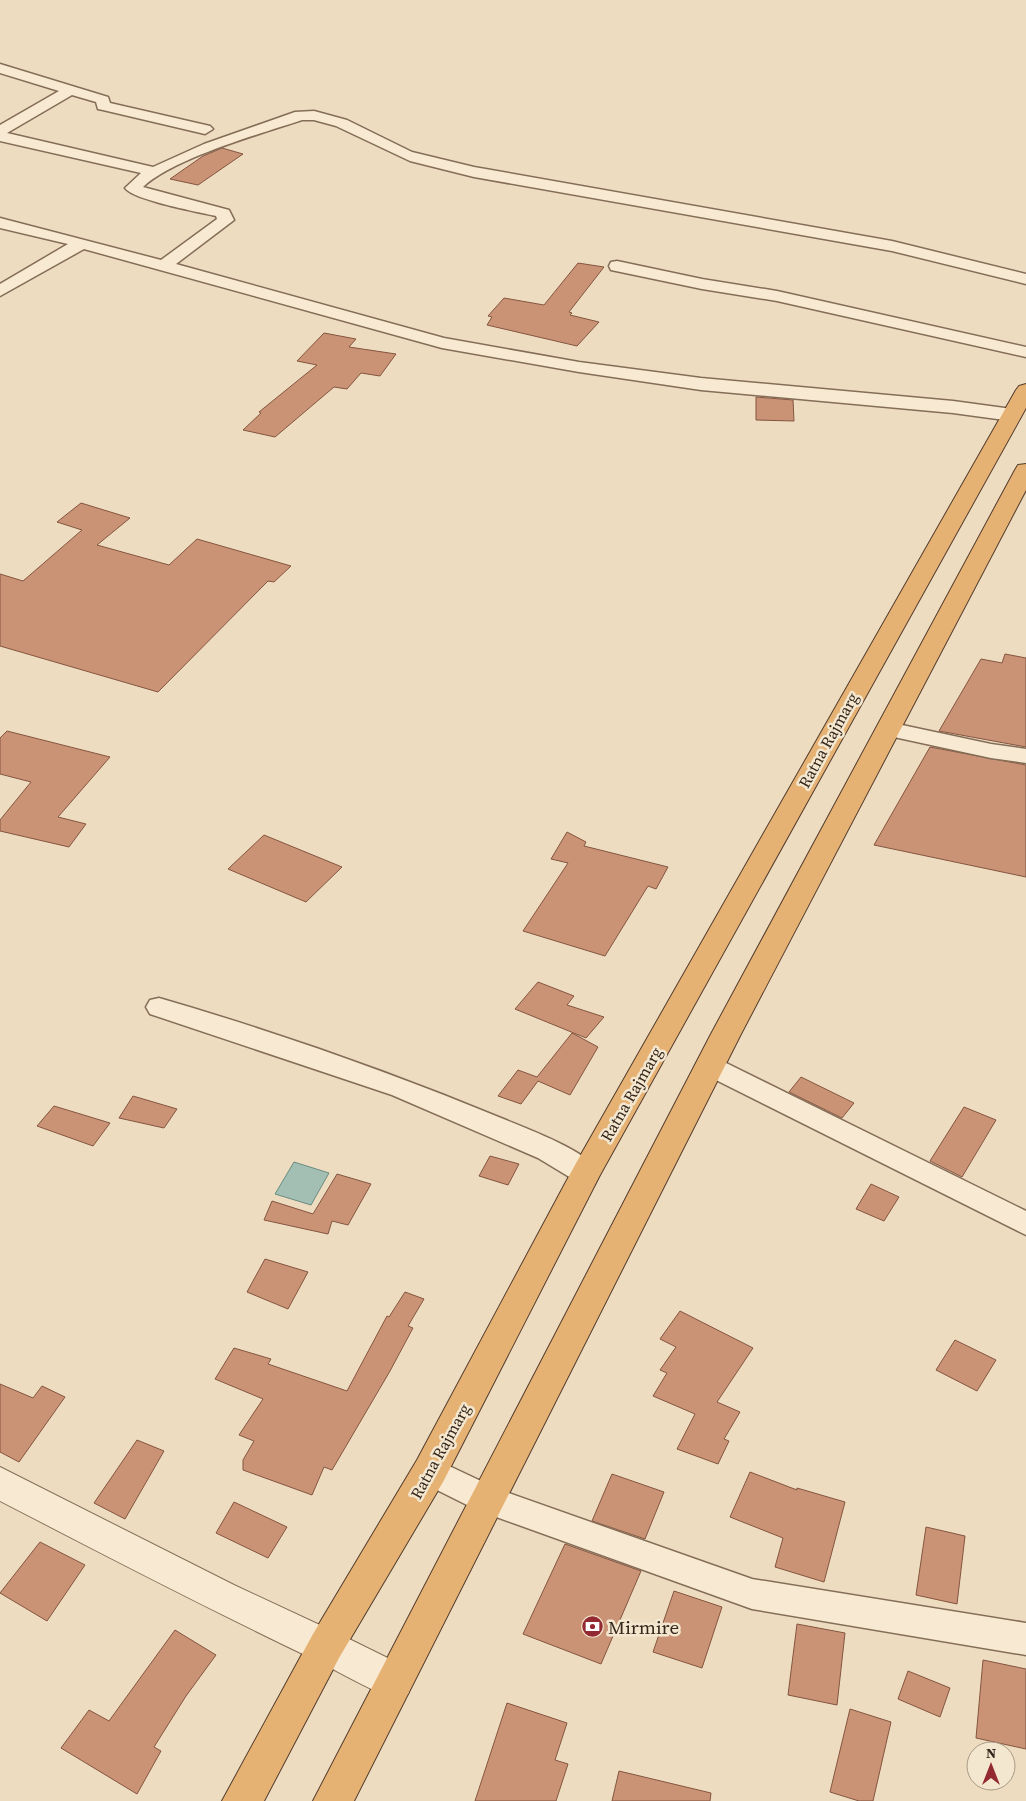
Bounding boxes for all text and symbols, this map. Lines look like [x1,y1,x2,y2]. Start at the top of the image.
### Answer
street label: Ratna Rajmarg [793,688,863,792]
street label: Ratna Rajmarg [595,1043,667,1145]
street label: Ratna Rajmarg [405,1399,475,1503]
place label: Mirmire [608,1614,679,1640]
bank icon: Mirmire [580,1615,604,1639]
north arrow [966,1741,1016,1791]
text: N [986,1743,996,1763]

